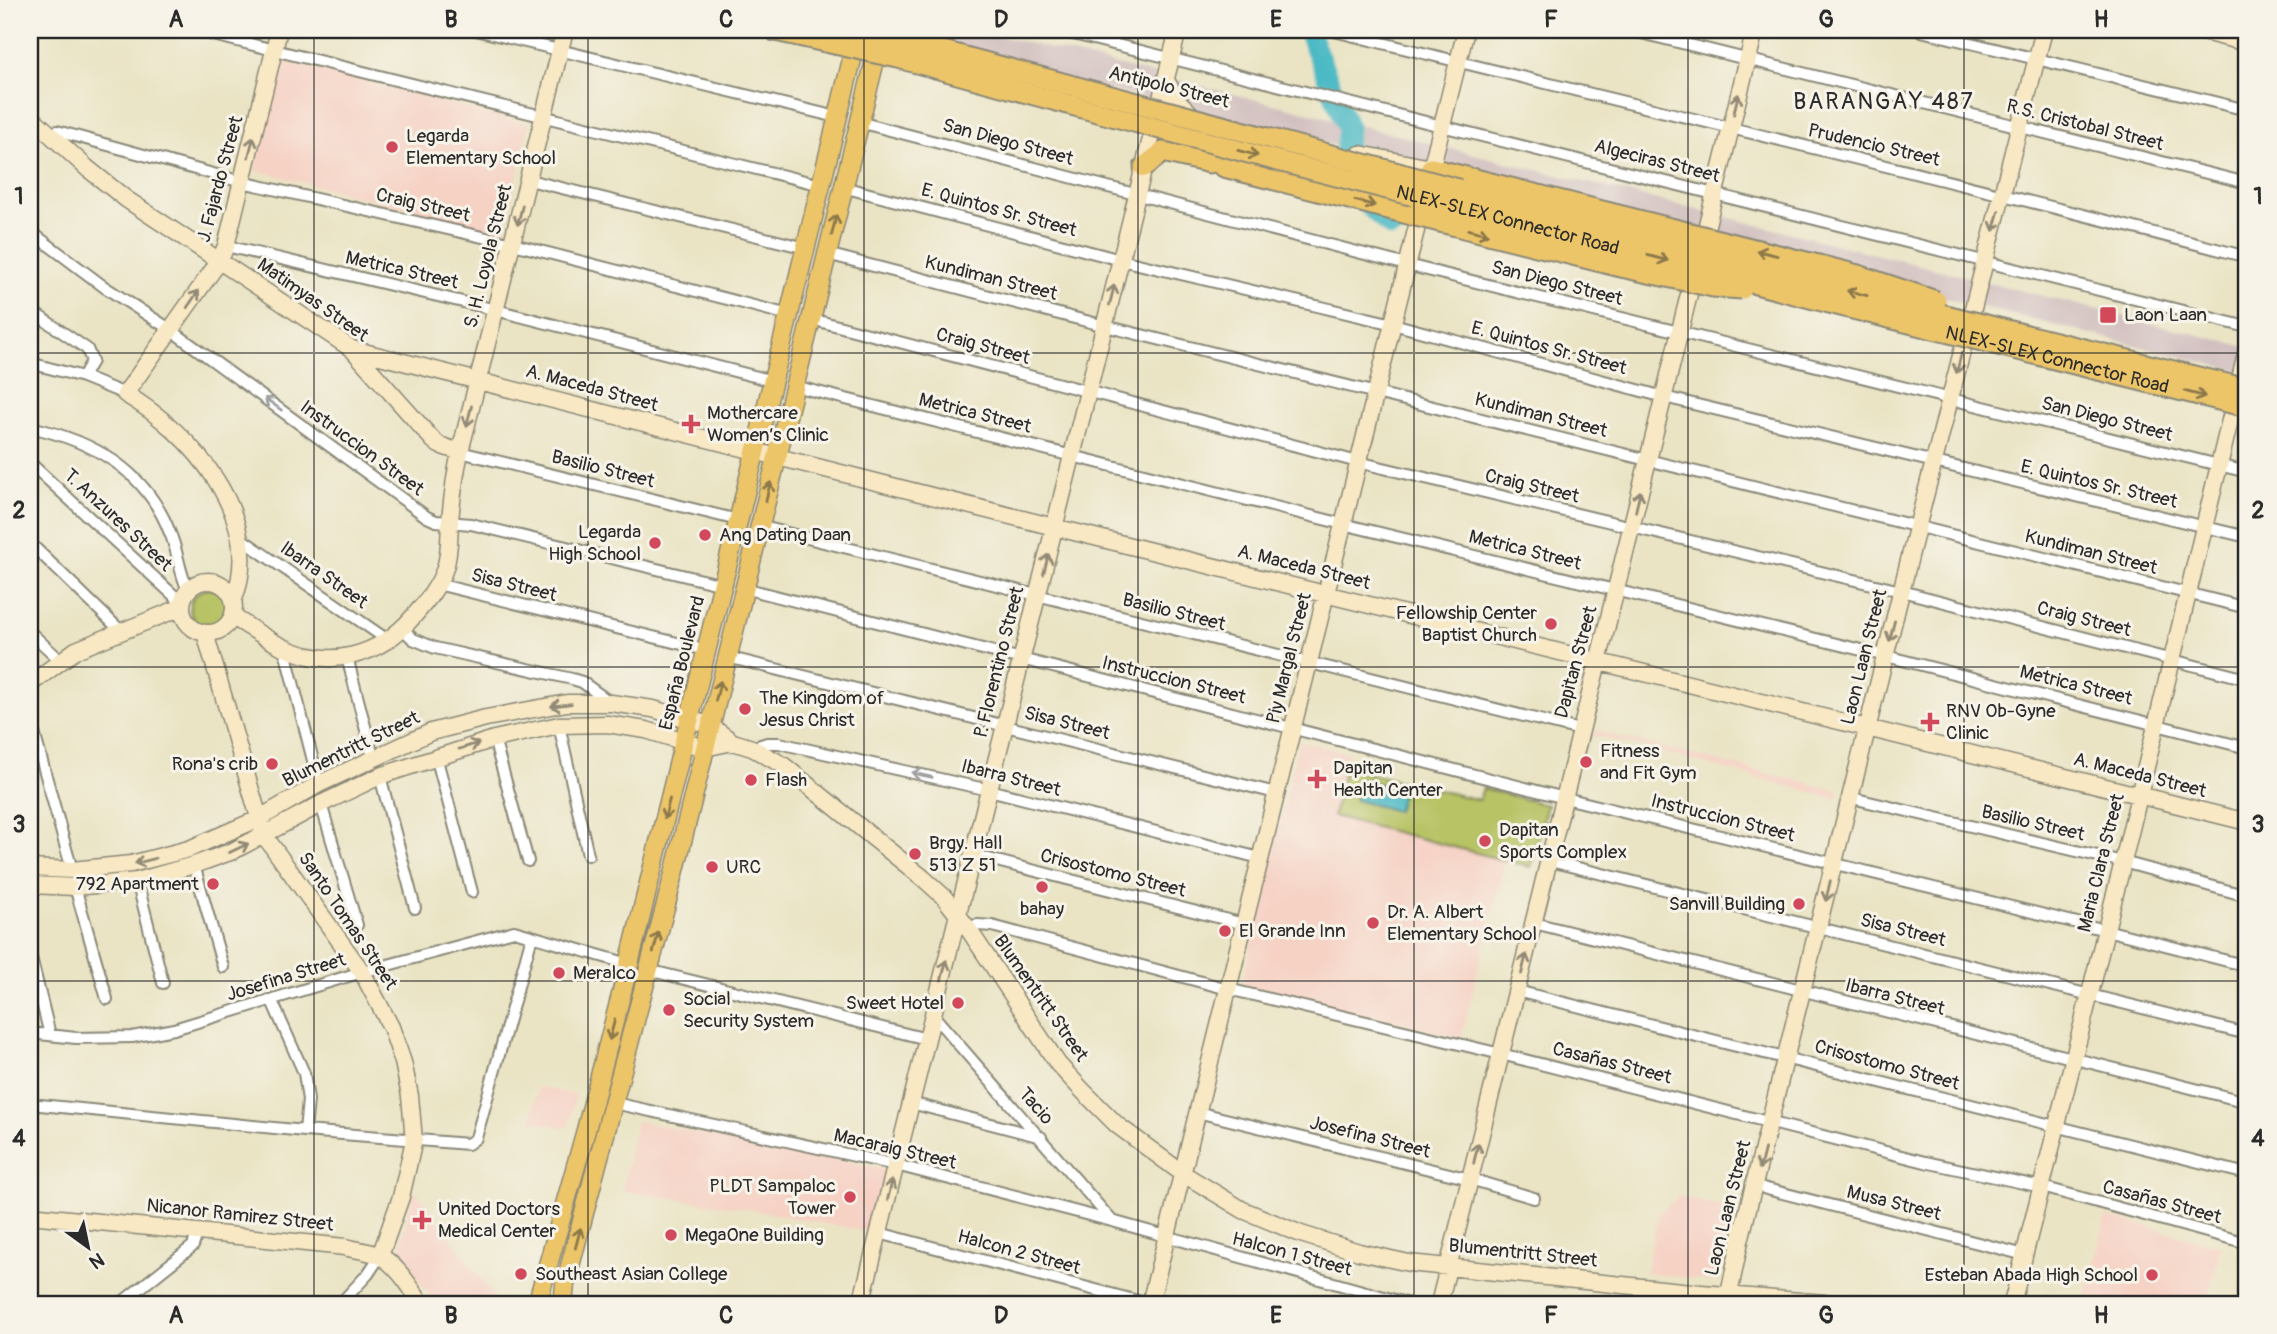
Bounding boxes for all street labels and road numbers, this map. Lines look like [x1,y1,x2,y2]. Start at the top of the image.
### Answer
street label: Antipolo Street [1106,60,1232,114]
street label: R.S. Cristobal Street [2004,94,2166,156]
street label: J. Fajardo Street [192,113,248,245]
street label: San Diego Street [940,113,1076,171]
street label: Prudencio Street [1806,118,1943,172]
street label: Algeciras Street [1592,134,1723,188]
street label: E. Quintos Sr. Street [919,178,1080,242]
street label: NLEX-SLEX Connector Road [1394,180,1622,260]
street label: S. H. Loyola Street [459,181,518,330]
street label: Craig Street [374,183,473,228]
street label: Metrica Street [343,245,461,295]
street label: Kundiman Street [922,250,1060,306]
street label: Matimyas Street [253,253,374,347]
street label: San Diego Street [1489,255,1625,311]
street label: E. Quintos Sr. Street [1469,316,1630,380]
street label: NLEX-SLEX Connector Road [1943,320,2171,399]
street label: Craig Street [934,322,1033,370]
street label: A. Maceda Street [523,359,661,417]
street label: Metrica Street [916,387,1034,439]
street label: Kundiman Street [1472,387,1610,443]
street label: San Diego Street [2039,391,2175,447]
street label: Instruccion Street [295,395,429,501]
street label: Basilio Street [549,445,657,493]
street label: E. Quintos Sr. Street [2018,454,2180,514]
street label: T. Anzures Street [59,463,178,577]
street label: Craig Street [1483,464,1582,509]
street label: Metrica Street [1466,524,1584,576]
street label: Kundiman Street [2022,524,2160,580]
street label: Ibarra Street [276,536,373,614]
street label: A. Maceda Street [1235,539,1373,595]
street label: Sisa Street [469,563,560,607]
street label: P. Florentino Street [969,584,1029,740]
street label: Laon Laan Street [1836,586,1892,727]
street label: Basilio Street [1120,588,1228,636]
street label: Piy Margal Street [1261,590,1317,726]
street label: España Boulevard [654,593,710,733]
street label: Craig Street [2035,596,2134,642]
street label: Dapitan Street [1549,603,1603,721]
street label: Instruccion Street [1100,651,1249,710]
street label: Metrica Street [2017,659,2135,711]
street label: Sisa Street [1022,701,1113,745]
street label: Blumentritt Street [279,705,424,793]
street label: A. Maceda Street [2071,747,2209,803]
street label: Ibarra Street [959,754,1064,802]
street label: Instruccion Street [1649,789,1798,848]
street label: Maria Clara Street [2072,791,2130,935]
street label: Basilio Street [1979,799,2087,847]
street label: Crisostomo Street [1038,843,1189,903]
street label: Santo Tomas Street [293,848,403,995]
street label: Sisa Street [1858,908,1949,952]
street label: Blumentritt Street [988,930,1094,1066]
street label: Josefina Street [223,947,349,1007]
street label: Ibarra Street [1843,973,1948,1021]
street label: Crisostomo Street [1812,1034,1962,1096]
street label: Casañas Street [1550,1037,1674,1089]
street label: Tacio [1013,1082,1059,1130]
street label: Josefina Street [1307,1110,1433,1164]
street label: Macaraig Street [831,1123,959,1175]
street label: Laon Laan Street [1700,1137,1756,1278]
street label: Casañas Street [2100,1175,2224,1229]
street label: Musa Street [1844,1180,1944,1226]
street label: Nicanor Ramirez Street [145,1193,335,1237]
street label: Halcon 2 Street [955,1224,1083,1280]
street label: Halcon 1 Street [1229,1226,1355,1282]
street label: Blumentritt Street [1447,1233,1599,1273]

